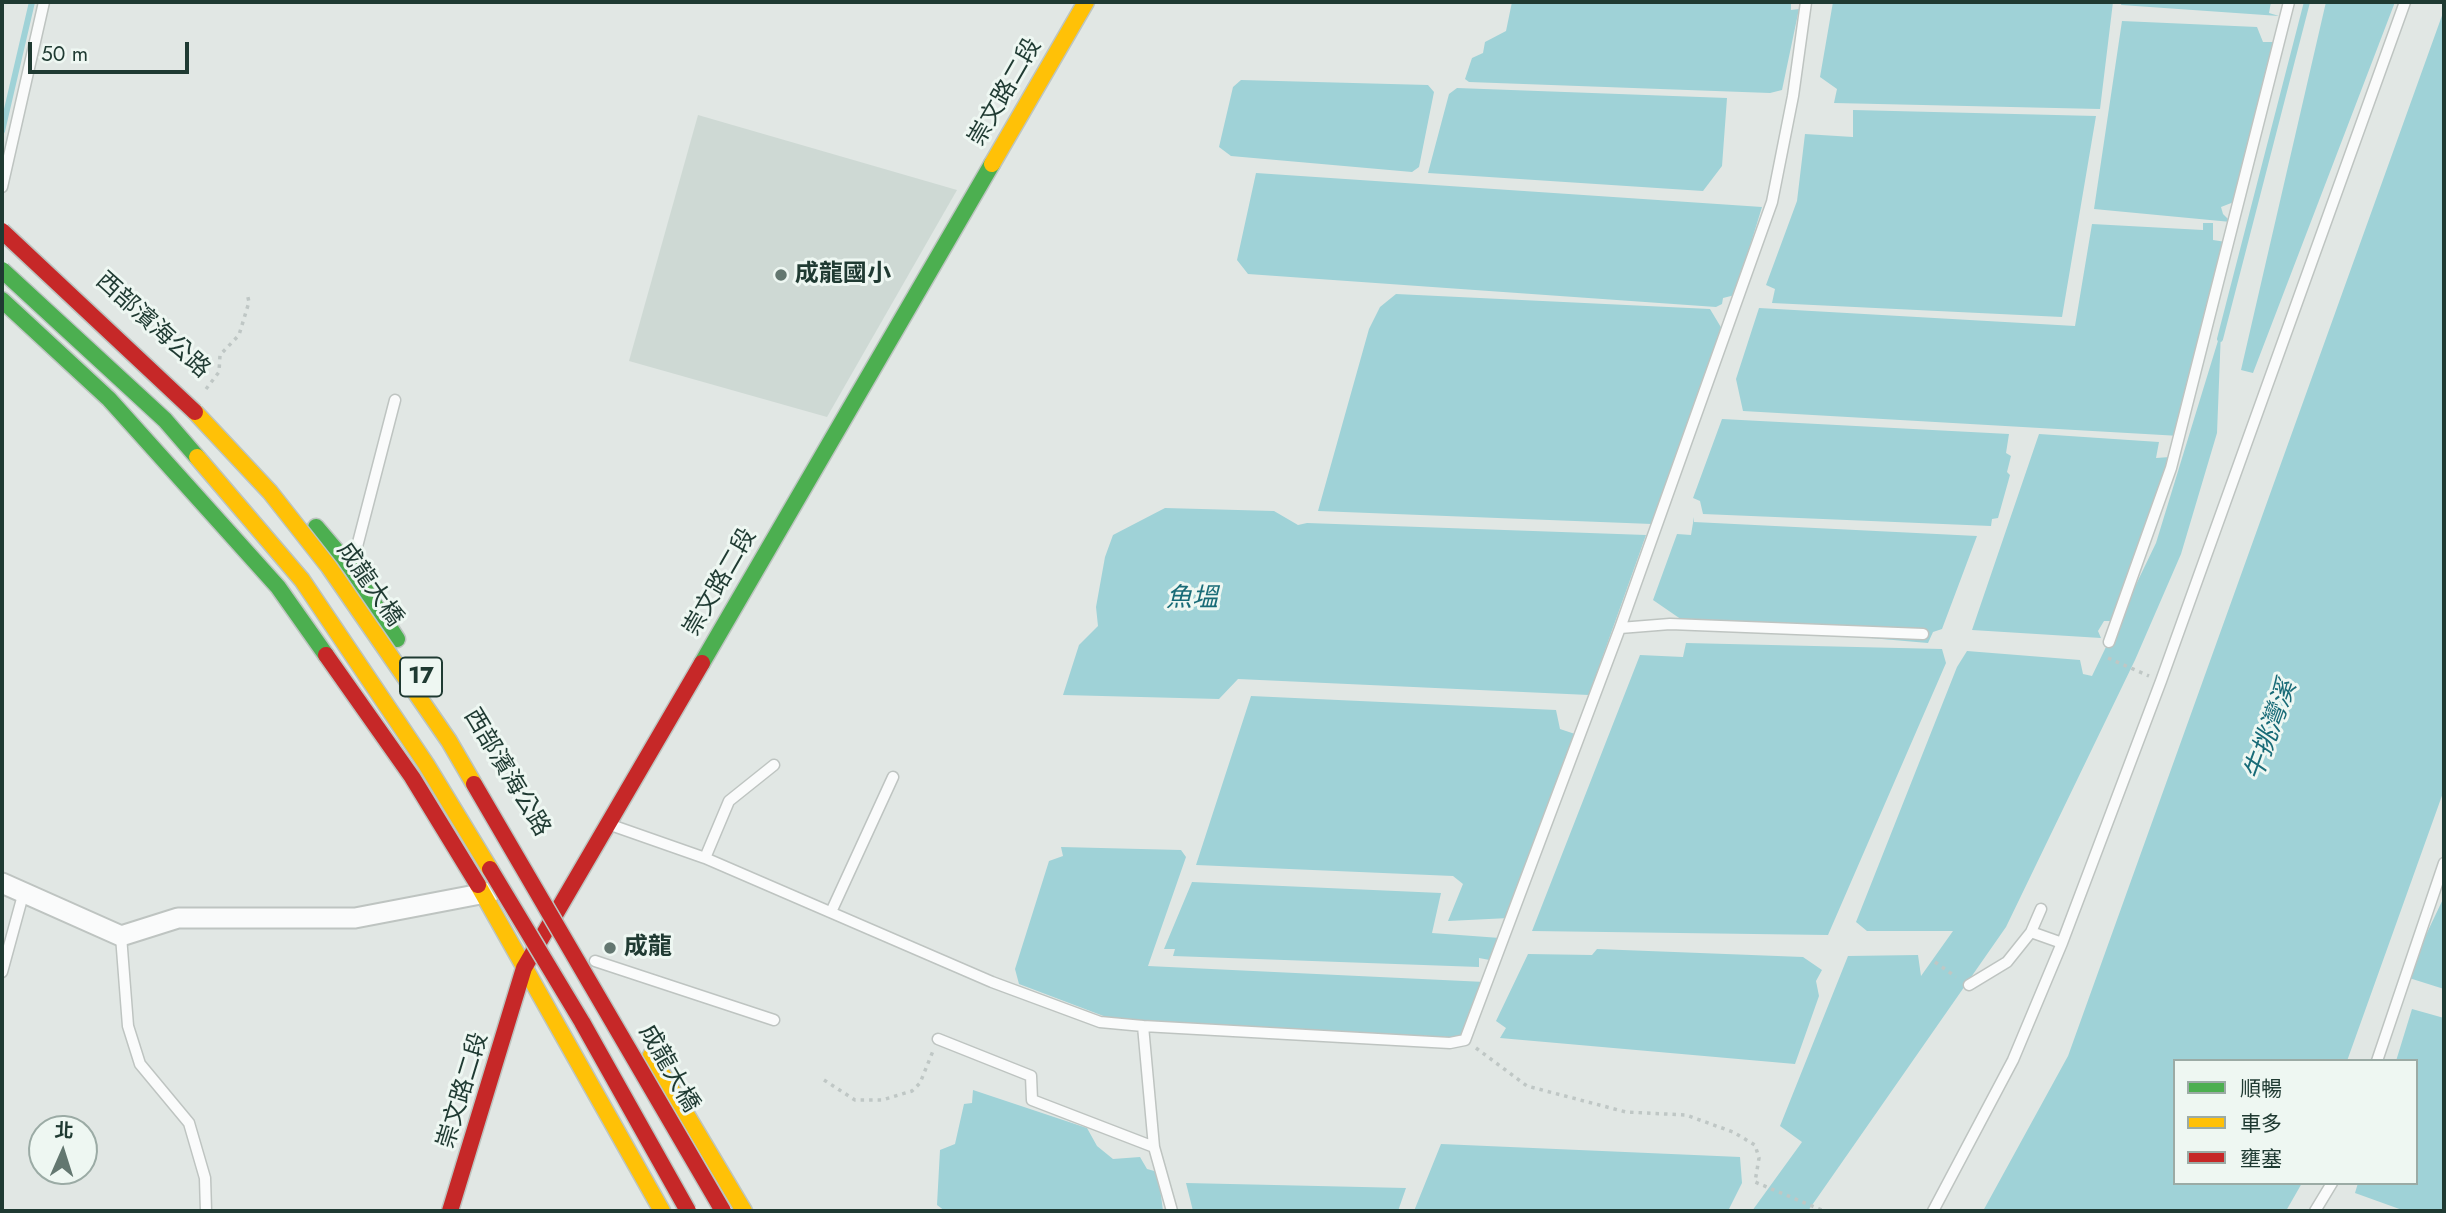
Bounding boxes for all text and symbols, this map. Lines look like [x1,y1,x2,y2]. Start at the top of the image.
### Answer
scale bar [32,28,192,72]
street label: 崇文路二段 [964,34,1048,152]
text: 50 m [41,39,88,69]
place label: 成龍國小 [795,261,891,289]
street label: 西部濱海公路 [89,267,215,385]
marker: 成龍國小 [773,267,789,283]
street label: 崇文路二段 [679,524,763,642]
street label: 成龍大橋 [330,537,408,633]
water label: 魚塭 [1166,584,1218,616]
road number: 17 [400,657,442,696]
water label: 牛挑灣溪 [2240,677,2304,785]
street label: 西部濱海公路 [457,704,555,842]
place label: 成龍 [624,934,672,962]
marker: 成龍 [602,940,618,956]
street label: 成龍大橋 [632,1020,704,1118]
street label: 崇文路二段 [433,1029,495,1153]
legend [2173,1059,2418,1185]
text: 順暢 [2240,1074,2282,1104]
text: 車多 [2240,1109,2282,1139]
north arrow [28,1115,98,1185]
text: 北 [54,1117,74,1145]
text: 壅塞 [2240,1144,2282,1174]

